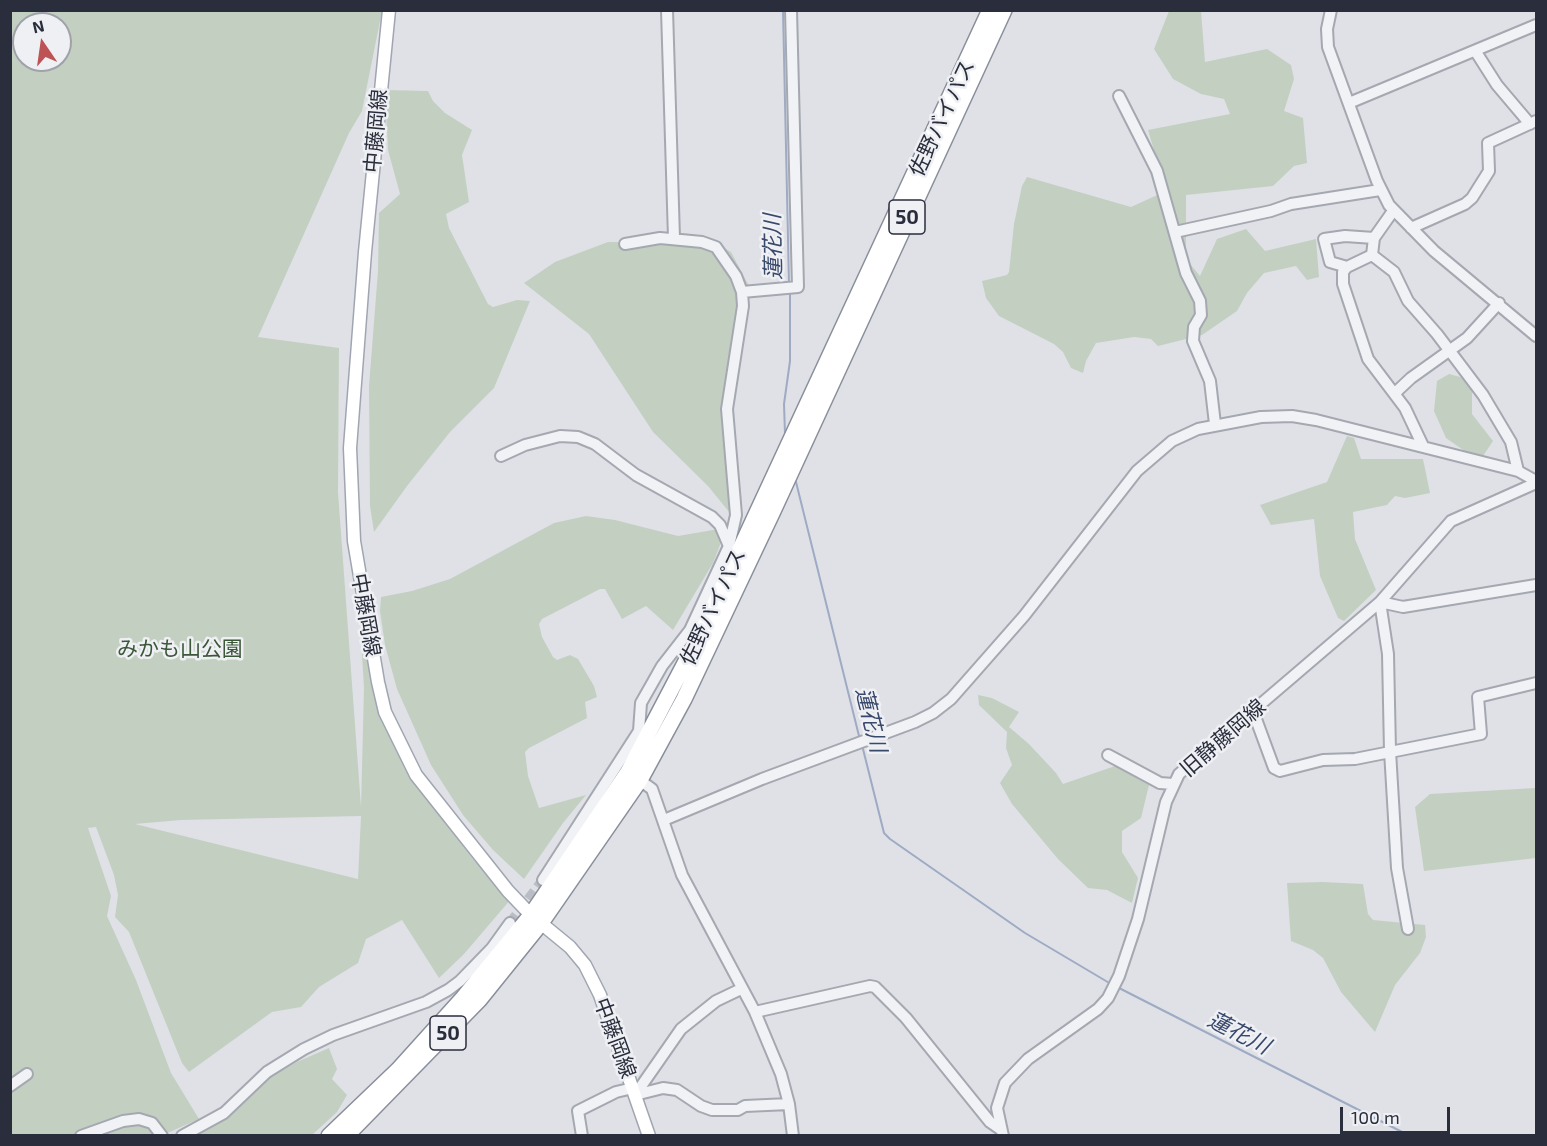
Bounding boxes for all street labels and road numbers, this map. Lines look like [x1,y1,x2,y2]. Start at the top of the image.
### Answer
street label: 佐野バイパス [904,56,980,180]
street label: 中藤岡線 [360,88,392,174]
road number: 50 [889,200,925,234]
street label: 佐野バイパス [675,545,751,669]
street label: 中藤岡線 [346,571,386,659]
street label: 旧静藤岡線 [1175,694,1271,782]
street label: 中藤岡線 [589,994,641,1082]
road number: 50 [430,1016,466,1050]

